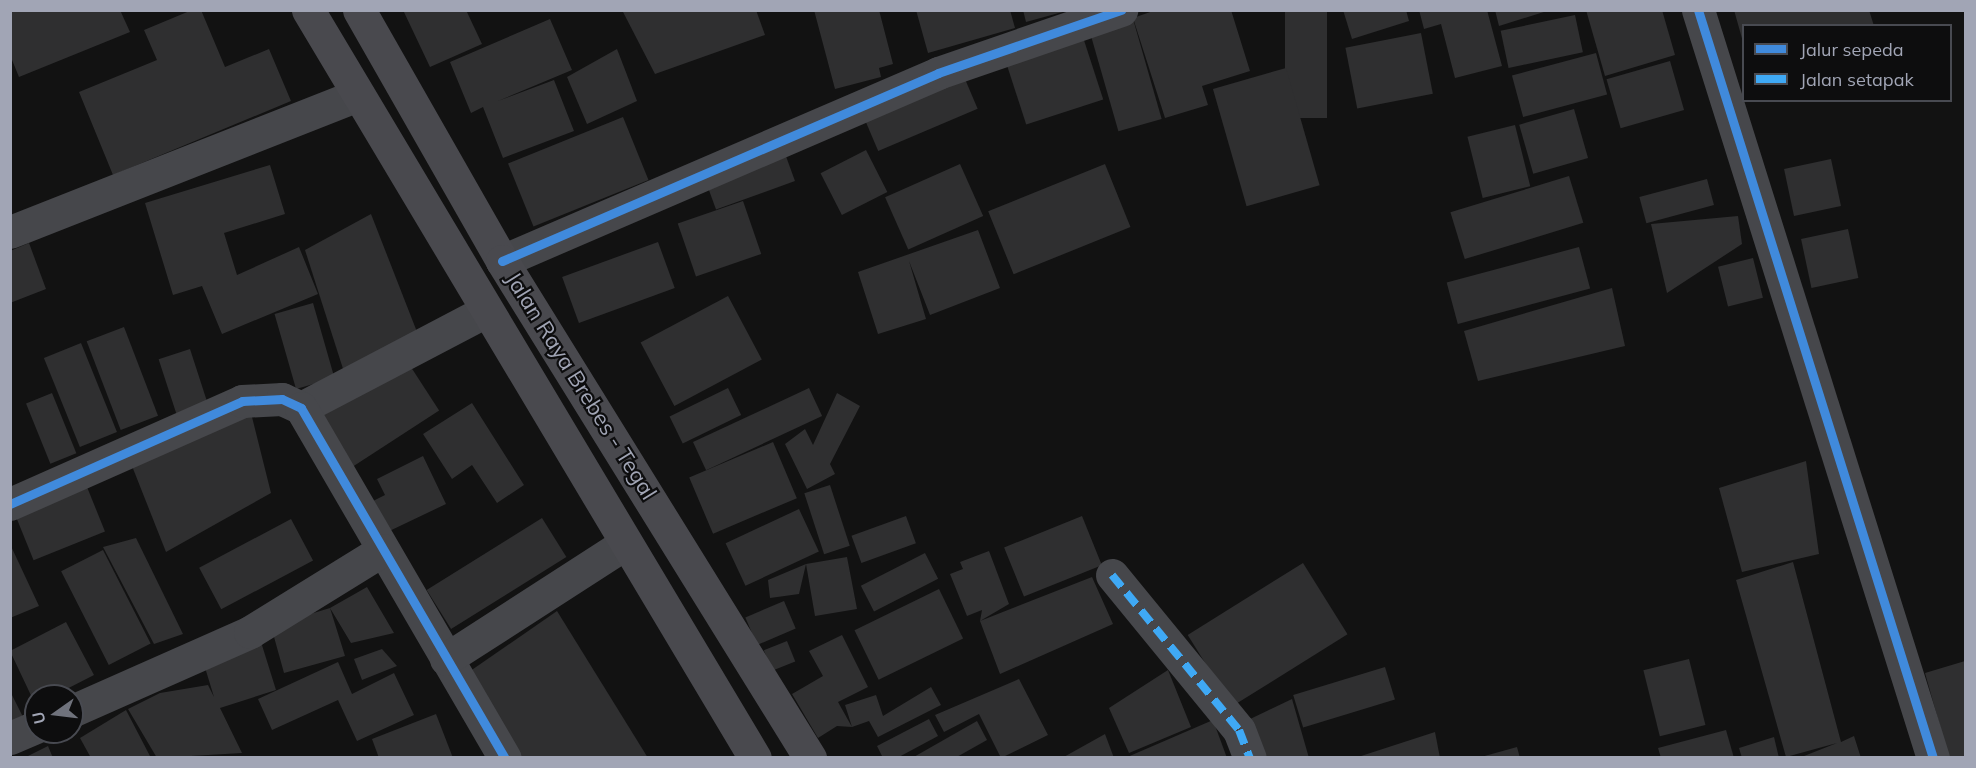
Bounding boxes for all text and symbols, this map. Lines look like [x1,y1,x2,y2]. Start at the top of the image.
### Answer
legend [1742,24,1952,102]
text: Jalur sepeda [1800,38,1904,61]
text: Jalan setapak [1800,68,1914,91]
street label: Jalan Raya Brebes - Tegal [500,267,662,505]
north arrow [24,684,84,744]
text: U [27,710,50,726]

